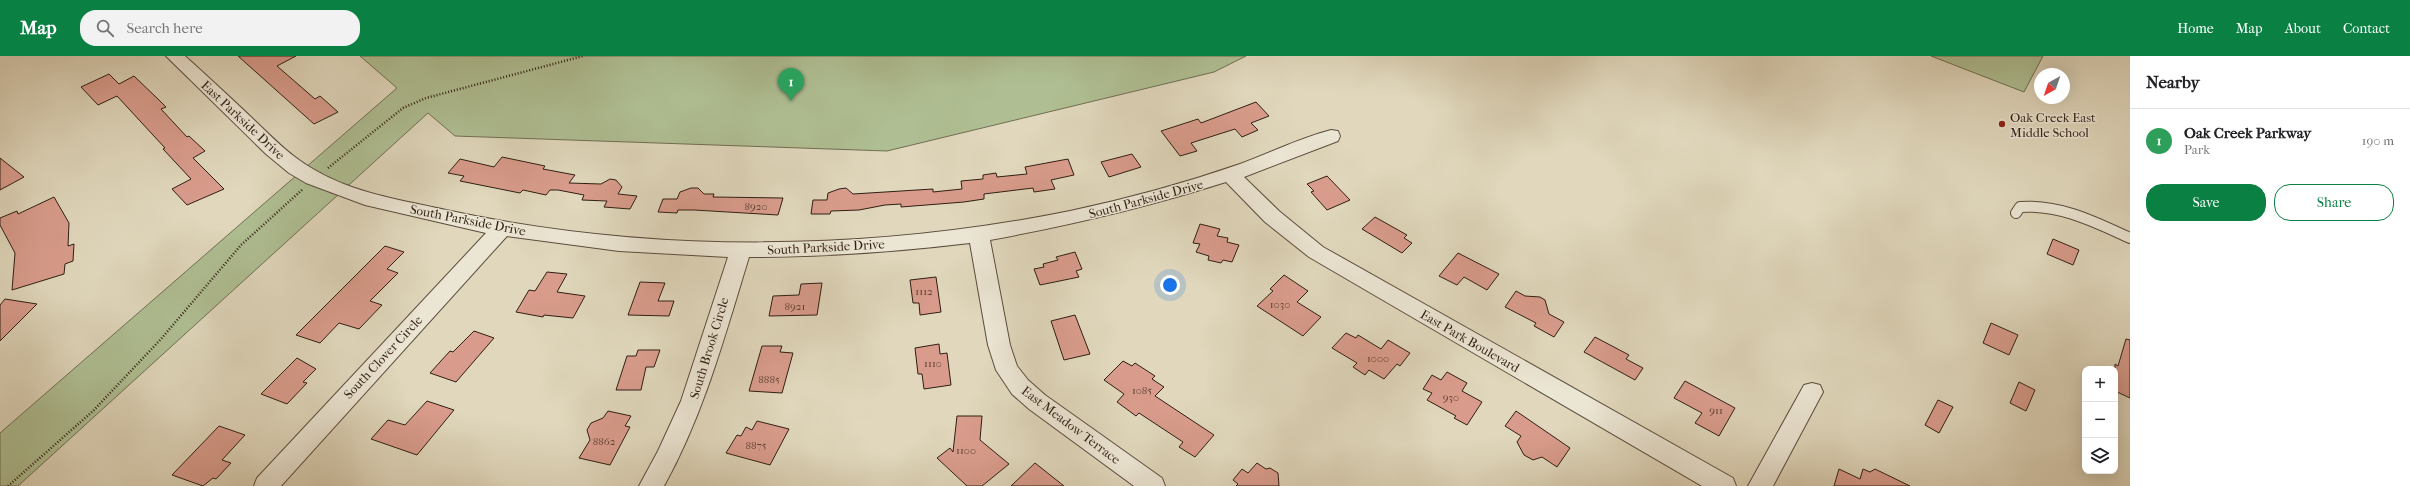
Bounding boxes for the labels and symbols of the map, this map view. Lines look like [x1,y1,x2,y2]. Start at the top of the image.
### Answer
pin: 1 [778,68,804,101]
north arrow [2034,68,2070,104]
street label: East Parkside Drive [198,77,288,163]
place label: Oak Creek East Middle School [2010,110,2096,140]
marker: Oak Creek East Middle School [1997,119,2007,129]
street label: South Parkside Drive [1087,176,1205,221]
house number: 8920 [744,200,768,213]
street label: South Parkside Drive [409,201,528,239]
street label: South Parkside Drive [767,236,886,258]
your location [1160,275,1180,295]
house number: 1112 [915,285,933,298]
street label: South Brook Circle [686,295,732,401]
house number: 1030 [1270,298,1290,311]
house number: 8921 [785,300,806,313]
street label: East Park Boulevard [1418,307,1523,376]
street label: South Clover Circle [341,312,426,402]
house number: 1000 [1367,352,1389,365]
house number: 1110 [924,357,942,370]
house number: 8885 [758,373,780,386]
street label: East Meadow Terrace [1019,383,1124,467]
house number: 1085 [1132,384,1152,397]
house number: 930 [1443,391,1459,404]
house number: 911 [1709,404,1723,417]
house number: 8862 [593,435,616,448]
house number: 8875 [745,439,767,452]
house number: 1100 [956,444,976,457]

